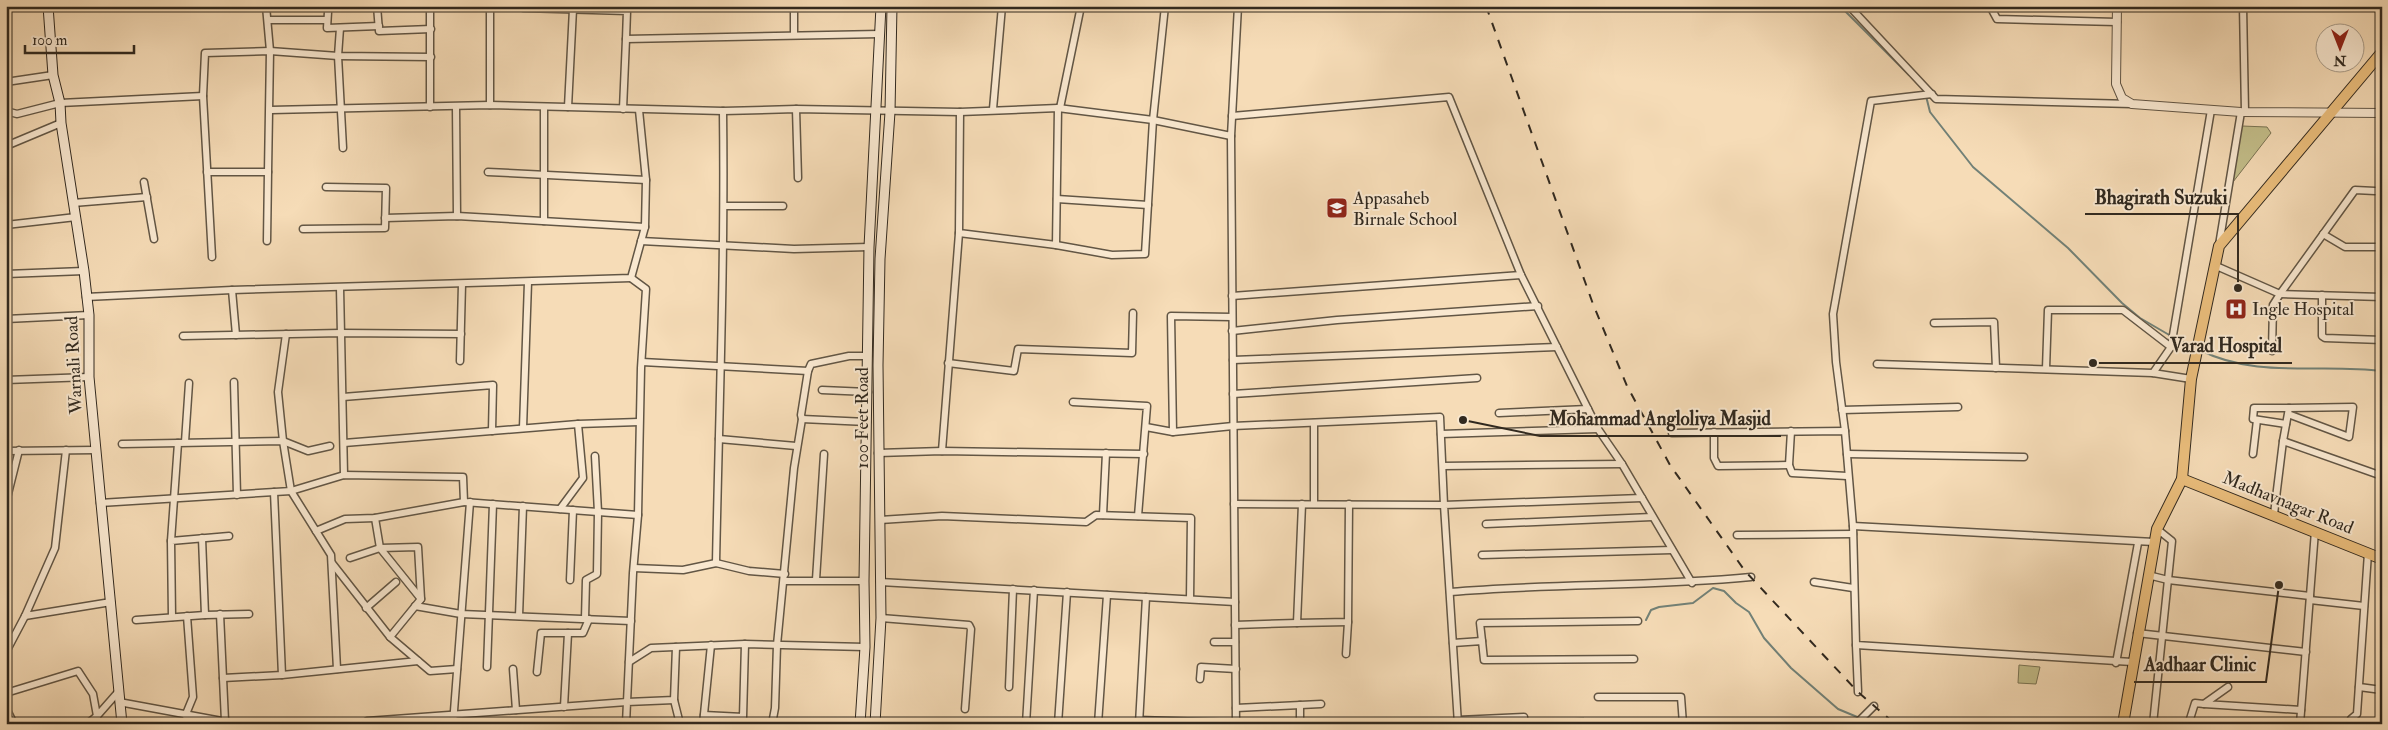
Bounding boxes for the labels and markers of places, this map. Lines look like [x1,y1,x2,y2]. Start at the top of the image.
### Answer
callout: Bhagirath Suzuki [2085,180,2238,214]
place label: Appasaheb Birnale School [1352,187,1458,231]
school or university icon: Appasaheb Birnale School [1325,196,1349,220]
hospital icon: Ingle Hospital [2224,297,2248,321]
place label: Ingle Hospital [2252,298,2355,321]
callout: Varad Hospital [2159,329,2292,363]
callout: Mohammad Angloliya Masjid [1540,402,1781,436]
callout: Aadhaar Clinic [2134,648,2266,682]

